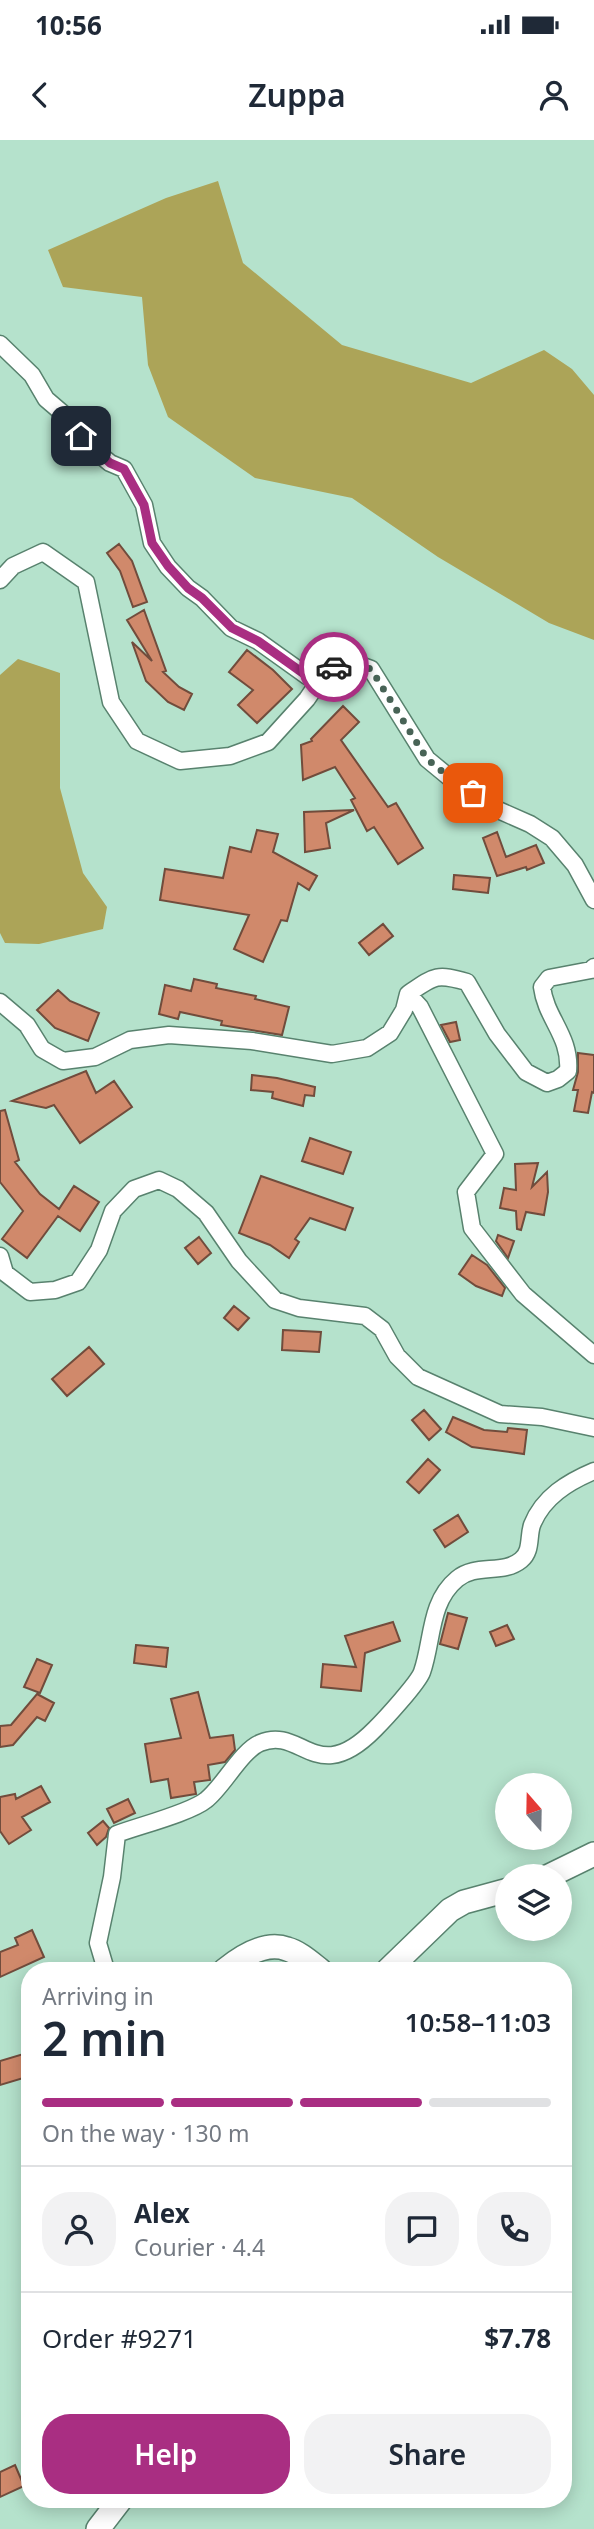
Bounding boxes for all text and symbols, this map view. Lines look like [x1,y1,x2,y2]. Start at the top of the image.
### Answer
text: 10:56 [35,7,102,43]
text: Zuppa [248,73,346,116]
icon: back [21,76,59,114]
icon: person [535,76,573,114]
pin [51,406,111,466]
icon: home [62,417,100,455]
courier [299,632,369,702]
icon: car [315,648,353,686]
pin [443,763,503,823]
icon: bag [454,774,492,812]
north arrow [495,1773,572,1850]
map controls [495,1773,572,1941]
button: layers [495,1864,572,1941]
text: Arriving in [42,1980,154,2012]
text: 10:58–11:03 [405,2004,551,2040]
text: 2 min [42,2007,167,2069]
text: On the way · 130 m [42,2117,249,2149]
button: person [42,2192,116,2266]
button: chat [385,2192,459,2266]
button: phone [477,2192,551,2266]
text: Alex [134,2195,190,2231]
text: Courier · 4.4 [134,2231,265,2263]
text: Order #9271 [42,2320,197,2356]
text: $7.78 [484,2320,551,2356]
button: Help [42,2414,290,2494]
button: Share [304,2414,551,2494]

